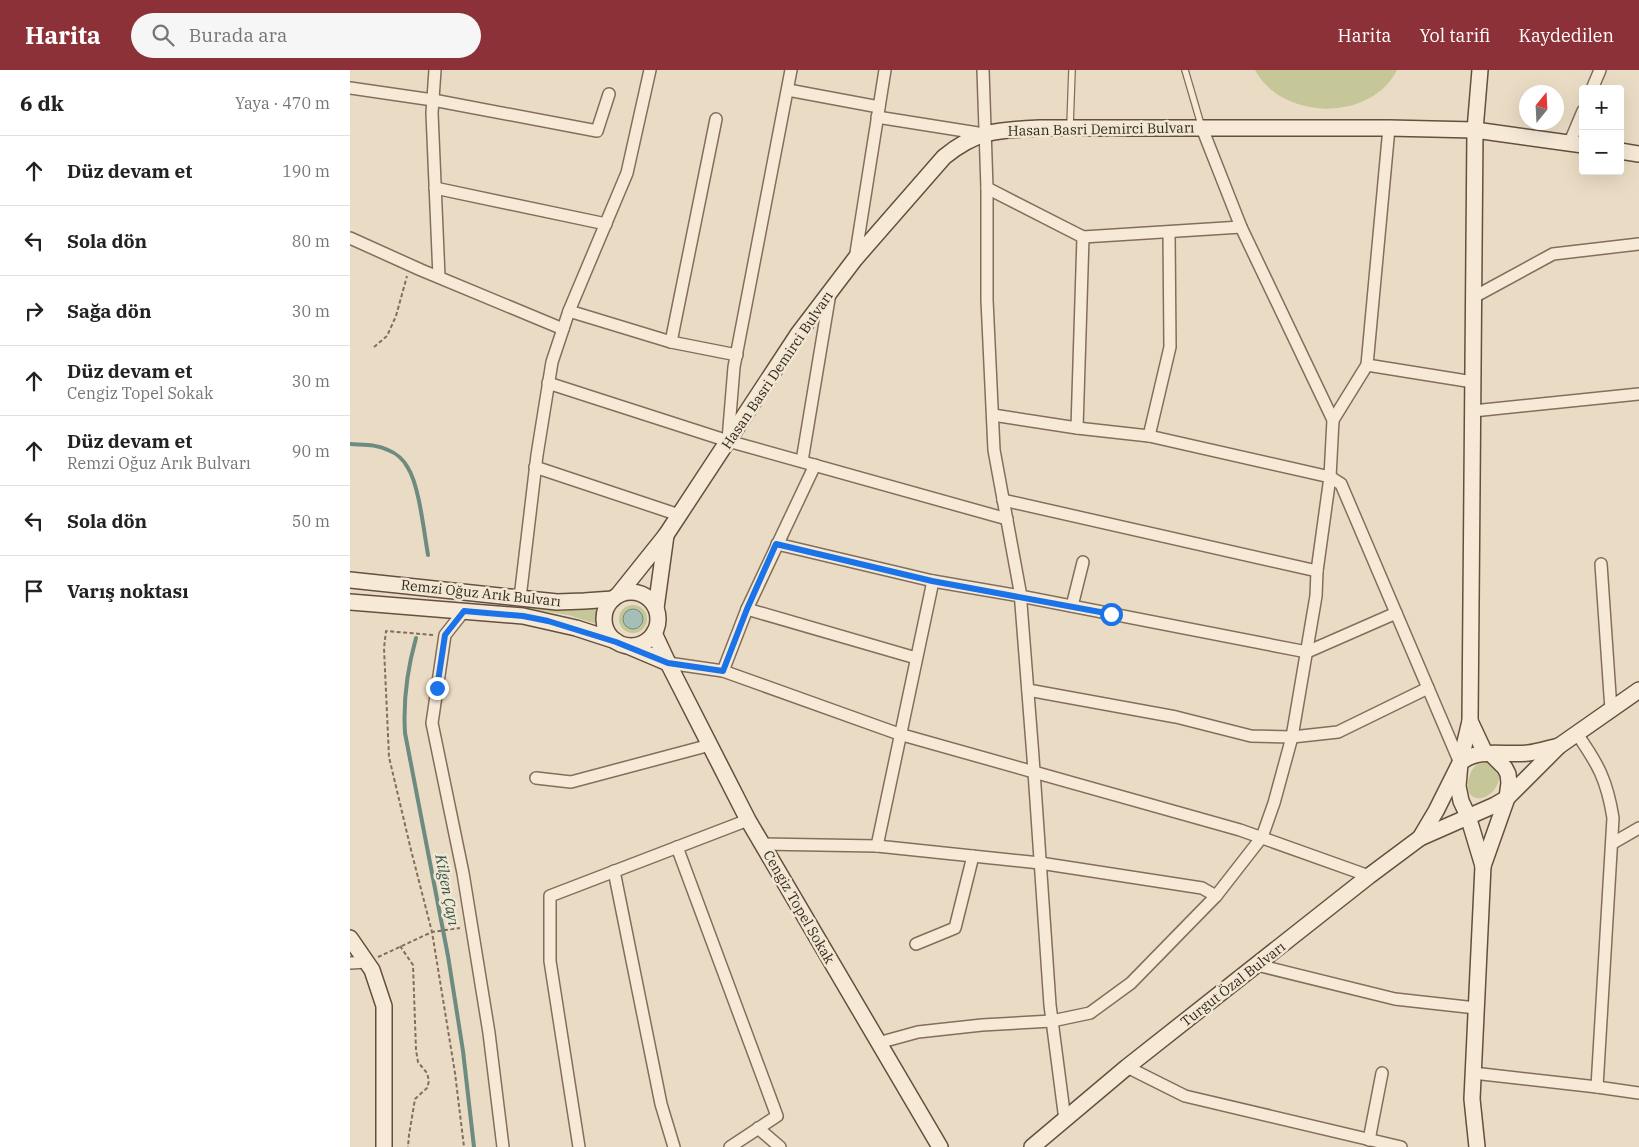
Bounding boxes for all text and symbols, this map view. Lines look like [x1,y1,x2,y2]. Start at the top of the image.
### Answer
search box [131,13,481,58]
text: Harita [25,19,101,51]
icon: search [149,21,177,49]
text: Burada ara [189,23,287,47]
text: Harita [1338,24,1391,47]
text: Yol tarifi [1419,24,1490,47]
text: Kaydedilen [1518,24,1614,47]
north arrow [1519,85,1564,130]
map controls [1579,85,1624,175]
button: + [1579,85,1624,130]
text: 6 dk [20,89,64,117]
text: Yaya · 470 m [235,93,330,113]
street label: Hasan Basri Demirci Bulvarı [1007,118,1195,140]
button: − [1579,130,1624,175]
icon: ahead [20,157,48,185]
text: Düz devam et [67,159,192,183]
text: 190 m [282,161,330,181]
icon: left [20,227,48,255]
text: Sola dön [67,229,147,253]
text: 80 m [292,231,330,251]
street label: Hasan Basri Demirci Bulvarı [717,287,837,453]
icon: right [20,297,48,325]
text: Sağa dön [67,299,151,323]
text: 30 m [292,301,330,321]
text: Düz devam et [67,359,192,383]
icon: ahead [20,367,48,395]
text: 30 m [292,371,330,391]
text: Cengiz Topel Sokak [67,383,213,403]
text: Düz devam et [67,429,192,453]
icon: ahead [20,437,48,465]
text: 90 m [292,441,330,461]
text: Remzi Oğuz Arık Bulvarı [67,453,251,473]
icon: left [20,507,48,535]
text: Sola dön [67,509,147,533]
text: 50 m [292,511,330,531]
street label: Remzi Oğuz Arık Bulvarı [400,576,562,610]
icon: arrive [20,577,48,605]
text: Varış noktası [67,579,189,603]
route start [1100,603,1123,626]
route end [426,677,449,700]
street label: Cengiz Topel Sokak [759,847,839,968]
water label: Kilgen Çayı [431,852,464,928]
street label: Turgut Özal Bulvarı [1177,937,1289,1031]

